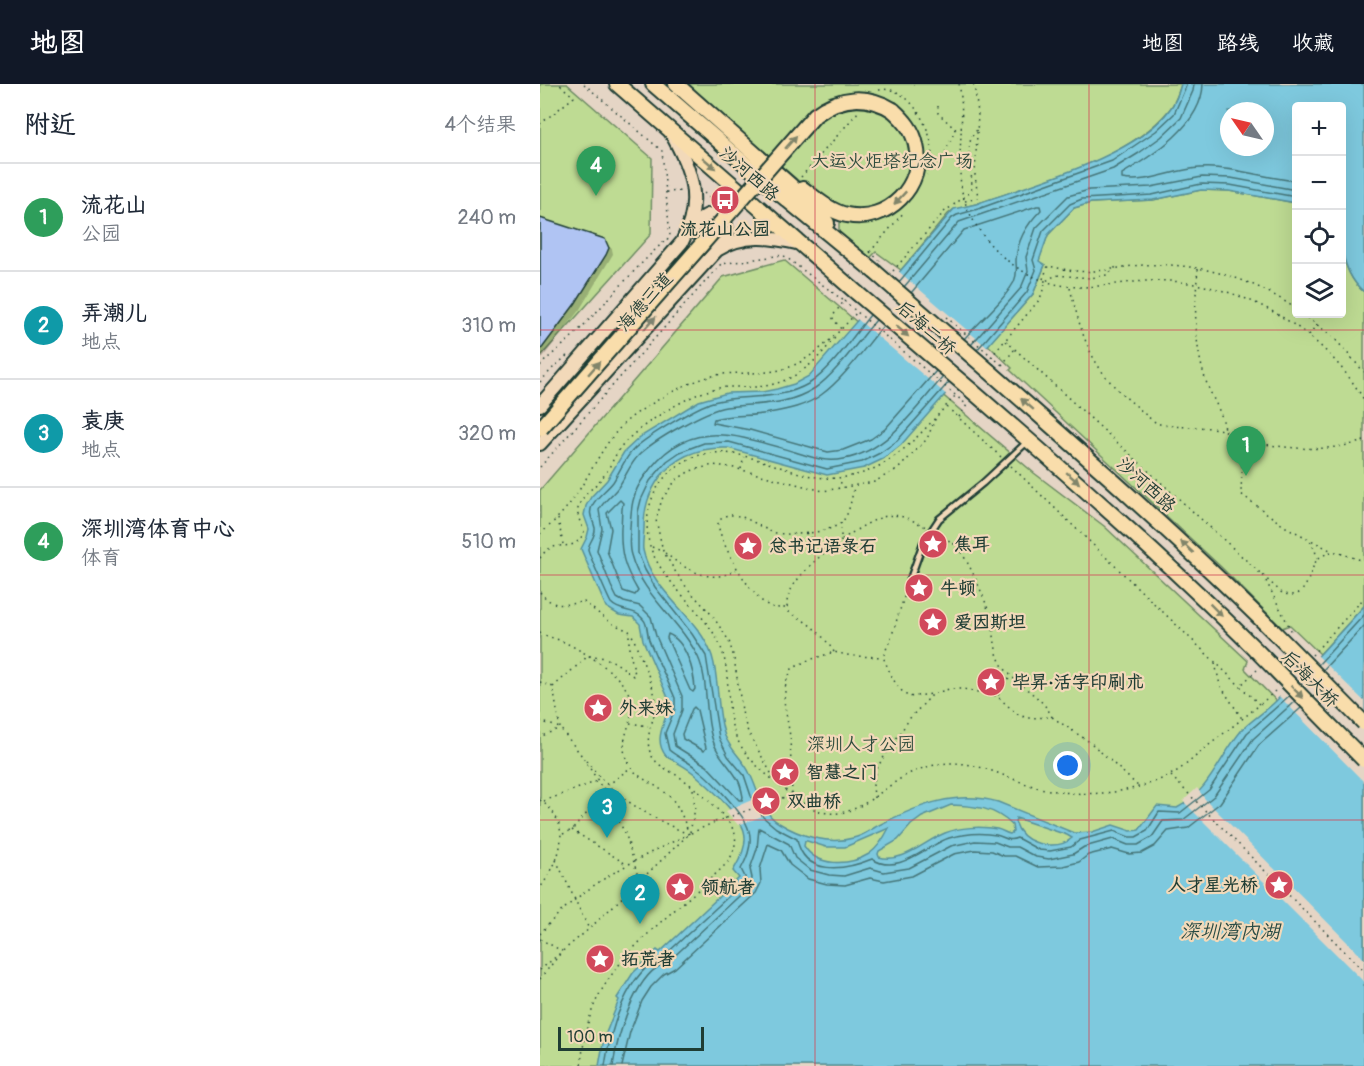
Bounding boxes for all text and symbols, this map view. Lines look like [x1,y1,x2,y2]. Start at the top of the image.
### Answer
text: 地图 [30,26,86,61]
text: 地图 [1142,30,1184,57]
text: 路线 [1217,30,1259,57]
text: 收藏 [1292,30,1334,57]
north arrow [1220,102,1274,156]
map controls [1292,102,1346,318]
button: + [1292,102,1346,156]
text: 附近 [24,109,76,141]
text: 4个结果 [444,112,516,137]
one-way arrow [784,135,797,150]
street label: 沙河西路 [714,142,784,206]
pin: 4 [576,147,616,196]
park label: 大运火炬塔纪念广场 [811,150,973,173]
button: − [1292,156,1346,210]
one-way arrow [701,157,717,170]
bus stop icon: 流花山公园 [709,184,741,216]
one-way arrow [893,190,907,205]
text: 流花山 [81,191,147,219]
text: 1 [40,205,47,230]
text: 240 m [457,205,516,230]
button: locate [1292,210,1346,264]
place label: 流花山公园 [680,218,770,241]
text: 公园 [81,221,121,246]
button: layers [1292,264,1346,318]
street label: 海德三道 [612,268,678,336]
street label: 后海二桥 [891,296,961,360]
text: 弄潮儿 [81,299,147,327]
text: 2 [38,313,49,338]
text: 310 m [461,313,516,338]
one-way arrow [643,316,656,331]
one-way arrow [894,324,909,337]
text: 地点 [81,329,121,354]
one-way arrow [587,360,600,376]
one-way arrow [1020,398,1035,411]
text: 袁庚 [81,407,125,435]
text: 3 [38,421,49,446]
text: 320 m [458,421,516,446]
pin: 1 [1226,426,1266,476]
text: 地点 [81,437,121,462]
street label: 沙河西路 [1112,452,1180,518]
one-way arrow [1065,472,1081,485]
text: 深圳湾体育中心 [81,515,235,543]
place icon: 焦耳 [917,528,949,560]
text: 4 [38,529,49,554]
text: 510 m [462,529,516,554]
place icon: 总书记语录石 [732,530,764,562]
place label: 焦耳 [954,533,990,556]
place label: 总书记语录石 [769,535,877,558]
one-way arrow [1180,541,1195,554]
text: 体育 [81,545,121,570]
place icon: 牛顿 [903,572,935,604]
place label: 牛顿 [940,577,976,600]
one-way arrow [1209,603,1223,617]
place icon: 爱因斯坦 [917,606,949,638]
place label: 爱因斯坦 [954,611,1026,634]
street label: 后海大桥 [1276,645,1344,713]
place icon: 毕昇·活字印刷术 [975,666,1007,698]
place label: 毕昇·活字印刷术 [1012,671,1144,694]
one-way arrow [1289,684,1303,698]
place icon: 外来妹 [582,692,614,724]
place label: 外来妹 [619,697,673,720]
park label: 深圳人才公园 [807,733,915,756]
your location [1053,751,1082,780]
place icon: 智慧之门 [769,756,801,788]
place label: 智慧之门 [806,761,878,784]
place icon: 双曲桥 [750,785,782,817]
pin: 3 [588,788,626,838]
place label: 双曲桥 [787,790,841,813]
place icon: 人才星光桥 [1263,869,1295,901]
place icon: 领航者 [664,871,696,903]
pin: 2 [620,874,660,924]
place label: 人才星光桥 [1168,874,1258,897]
place label: 领航者 [701,876,755,899]
water label: 深圳湾内湖 [1180,919,1282,944]
place icon: 拓荒者 [584,943,616,975]
place label: 拓荒者 [621,948,675,971]
scale bar [558,1024,704,1052]
text: 100 m [567,1027,613,1047]

